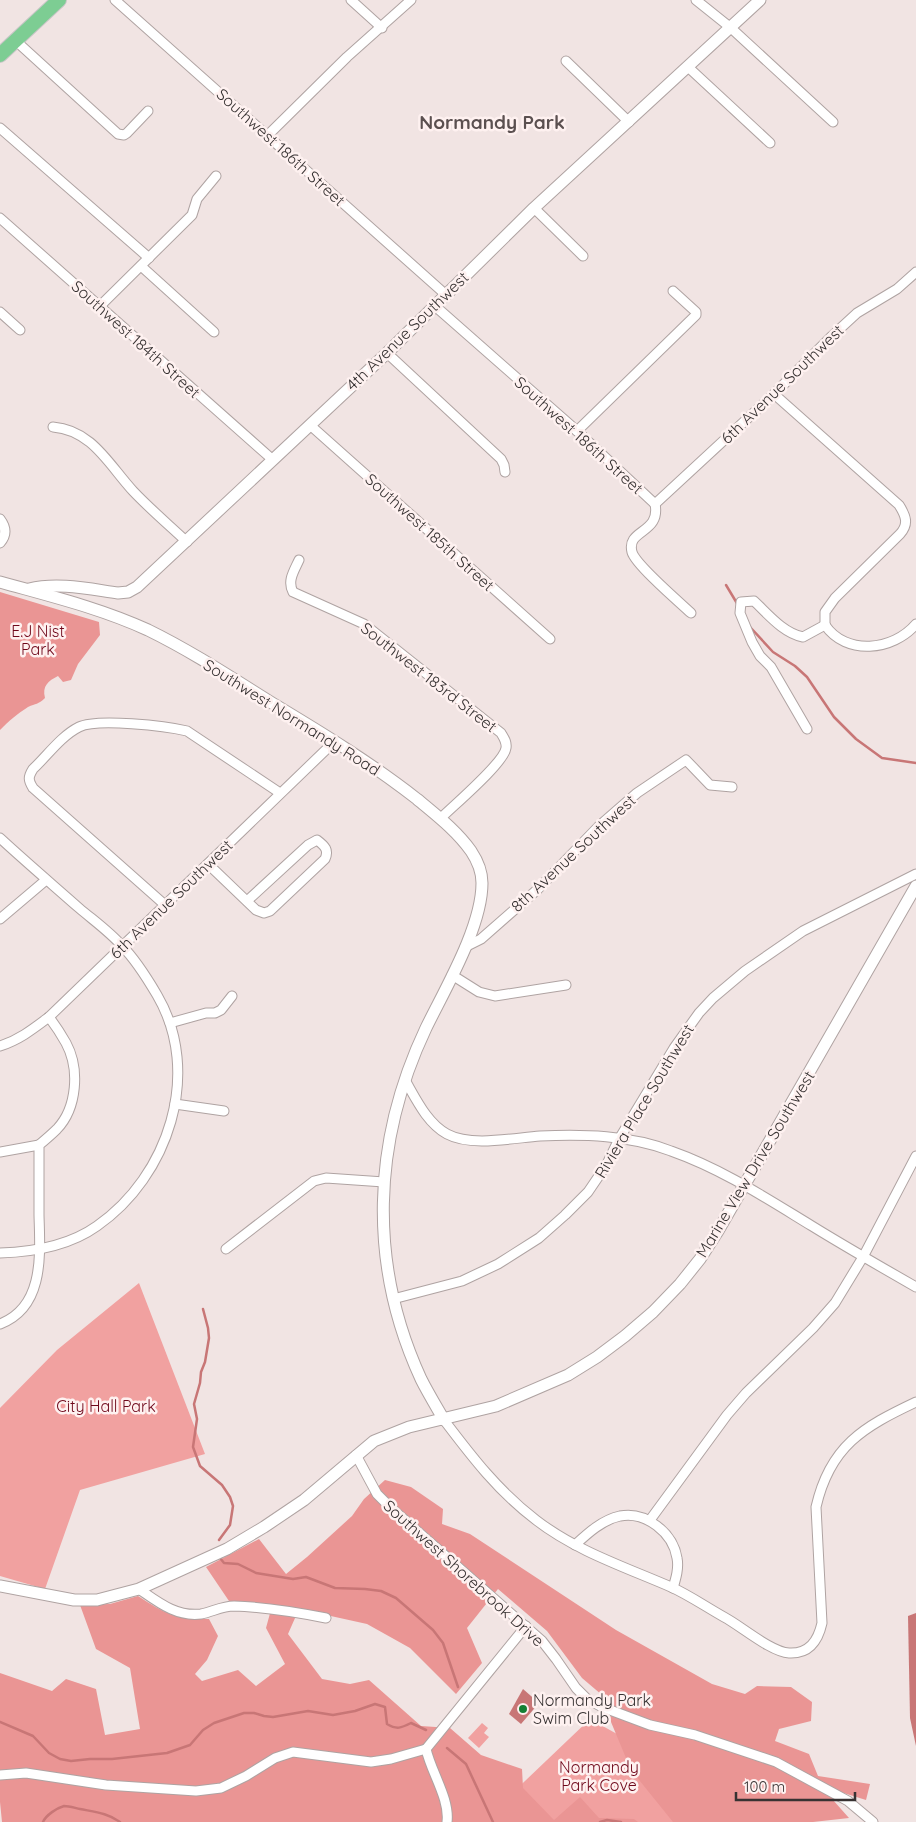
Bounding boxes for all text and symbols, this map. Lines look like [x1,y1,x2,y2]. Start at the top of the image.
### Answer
street label: Southwest 186th Street [212,84,350,210]
district label: Normandy Park [419,110,565,134]
street label: 4th Avenue Southwest [342,267,472,395]
street label: Southwest 184th Street [68,276,204,402]
street label: 6th Avenue Southwest [716,320,848,448]
street label: Southwest 186th Street [510,372,648,498]
street label: Southwest 185th Street [361,469,499,595]
street label: Southwest 183rd Street [357,618,501,736]
park label: E.J Nist Park [11,621,65,659]
street label: Southwest Normandy Road [200,654,384,780]
street label: 8th Avenue Southwest [507,790,639,916]
street label: 6th Avenue Southwest [105,835,237,963]
street label: Riviera Place Southwest [590,1020,698,1182]
street label: Marine View Drive Southwest [691,1067,819,1261]
park label: City Hall Park [56,1396,156,1416]
street label: Southwest Shorebrook Drive [379,1495,549,1651]
place label: Normandy Park Swim Club [533,1690,651,1728]
marker: Normandy Park Swim Club [517,1703,529,1715]
park label: Normandy Park Cove [559,1757,639,1795]
scale bar [736,1770,855,1802]
text: 100 m [744,1777,785,1796]

